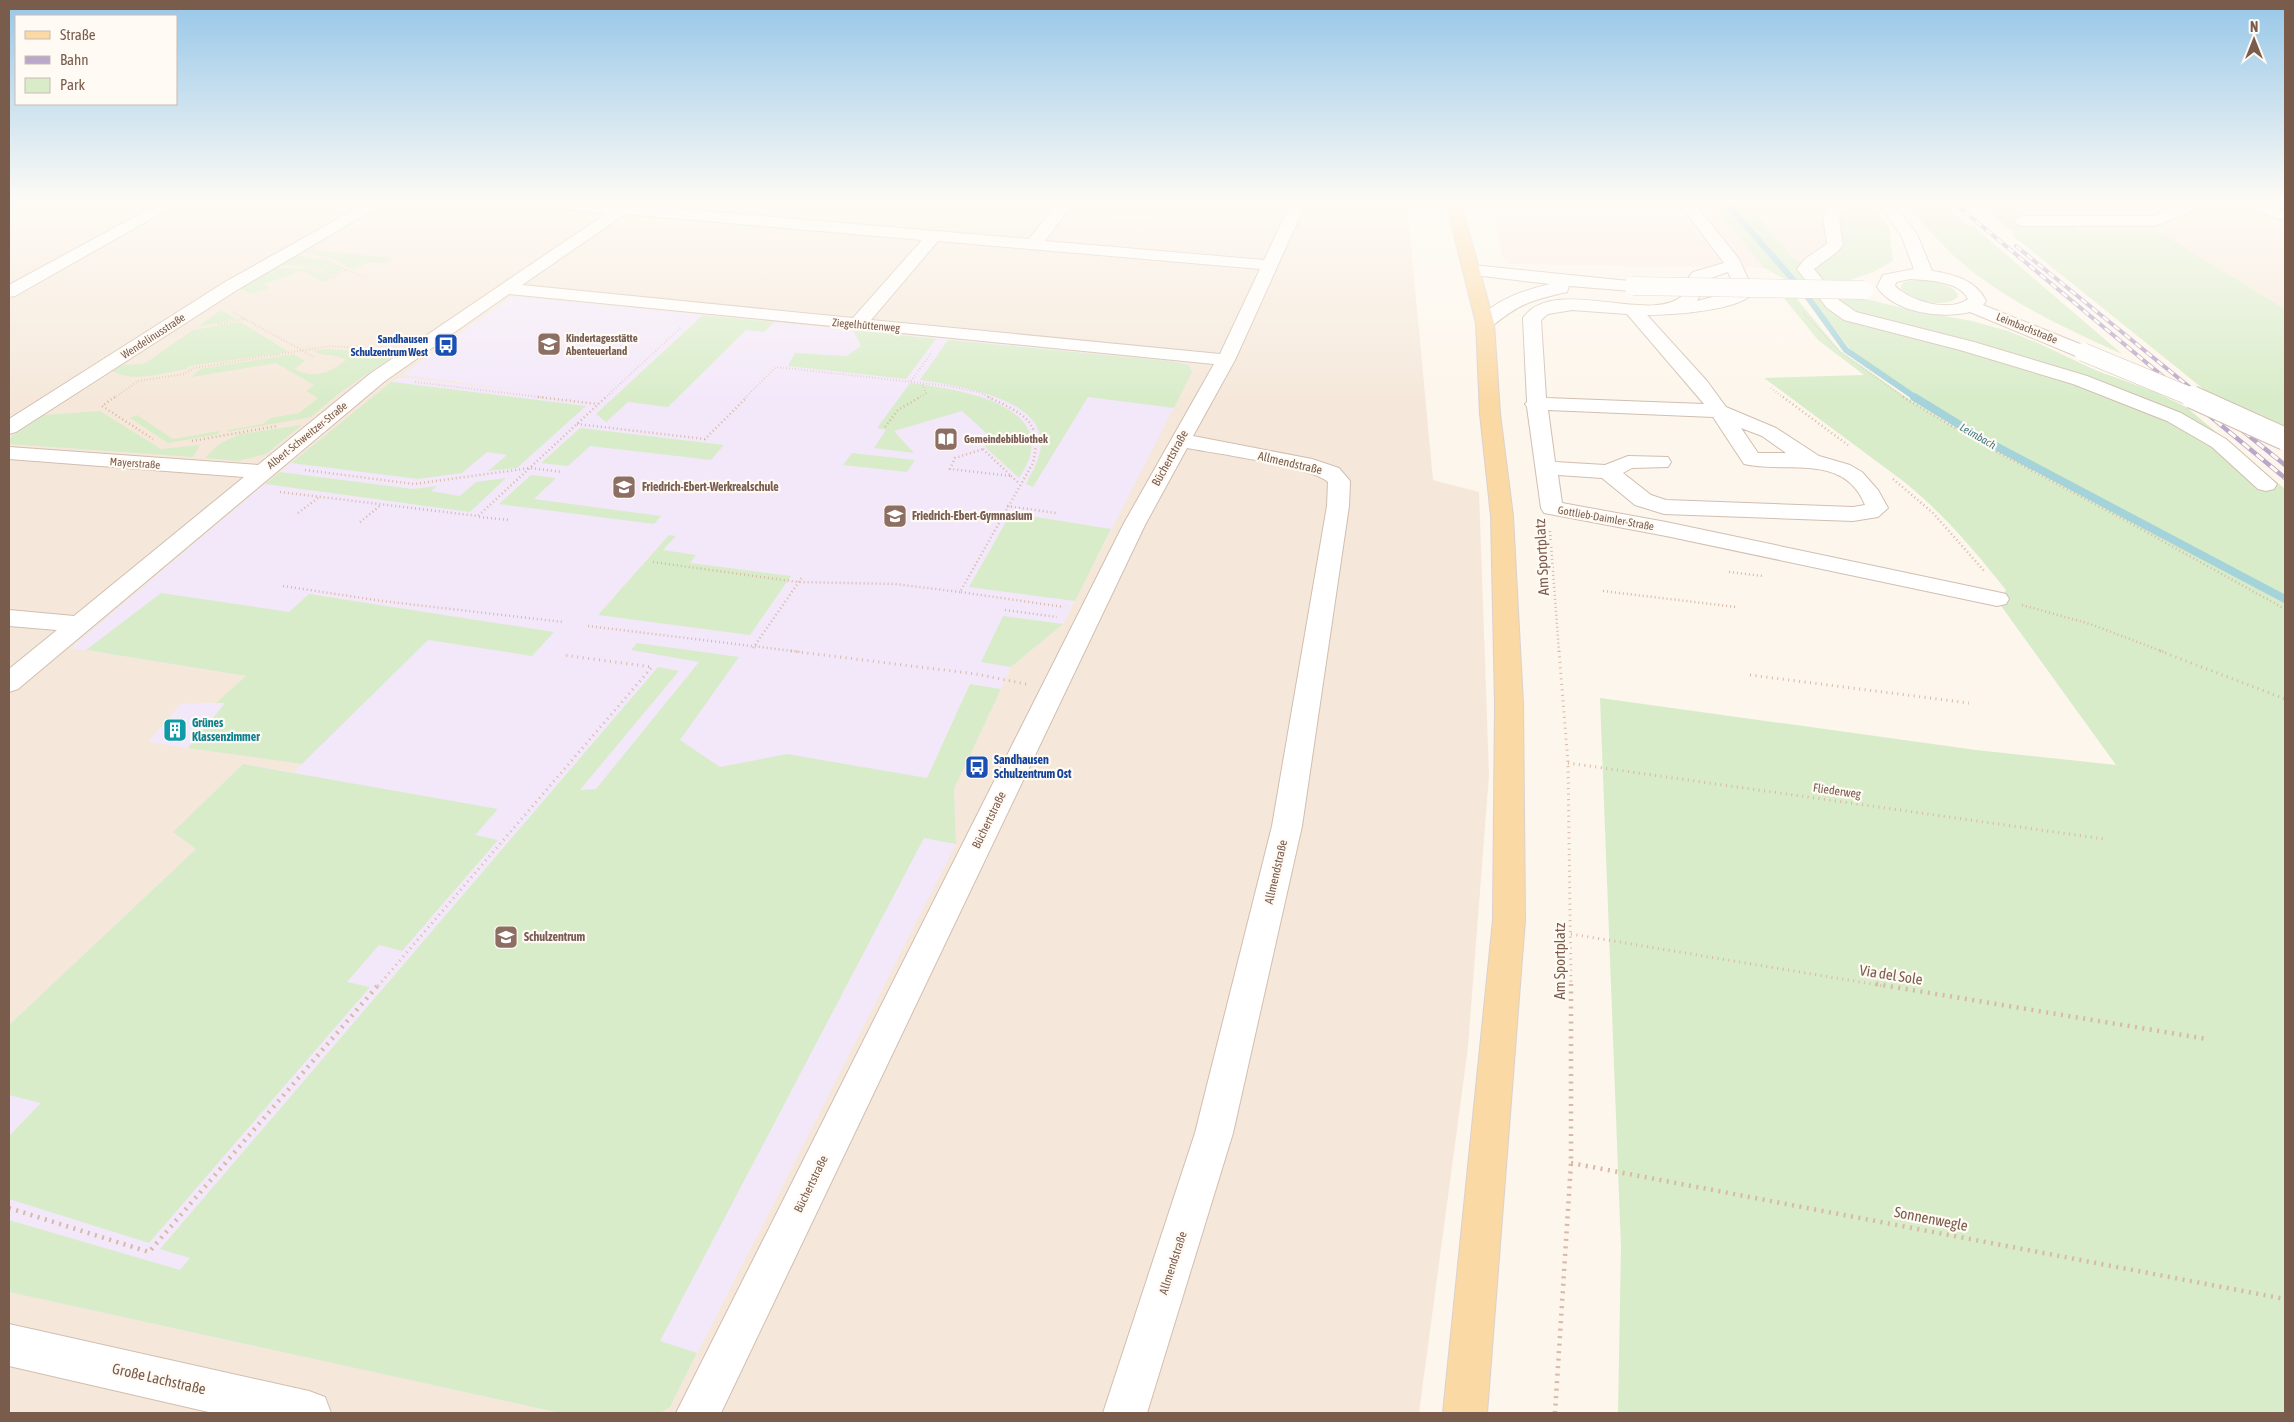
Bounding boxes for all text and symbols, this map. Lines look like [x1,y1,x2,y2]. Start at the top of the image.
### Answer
legend [15,15,178,105]
north arrow [2229,15,2279,65]
text: N [2250,19,2258,35]
text: Straße [60,26,96,43]
text: Bahn [60,51,89,68]
text: Park [60,76,85,93]
street label: Leimbachstraße [1995,310,2059,346]
street label: Wendelinusstraße [119,311,187,361]
street label: Ziegelhüttenweg [831,316,901,334]
school or university icon: Kindertagesstätte Abenteuerland [536,331,562,357]
bus stop icon: Sandhausen Schulzentrum West [433,332,459,358]
place label: Kindertagesstätte Abenteuerland [565,332,638,357]
place label: Sandhausen Schulzentrum West [351,333,429,358]
street label: Albert-Schweitzer-Straße [264,399,350,471]
water label: Leimbach [1958,421,1999,451]
library icon: Gemeindebibliothek [933,426,959,452]
street label: Büchertstraße [1149,428,1191,488]
place label: Gemeindebibliothek [964,433,1048,445]
street label: Allmendstraße [1257,449,1323,477]
street label: Mayerstraße [109,455,161,471]
school or university icon: Friedrich-Ebert-Werkrealschule [611,474,637,500]
place label: Friedrich-Ebert-Werkrealschule [642,480,779,494]
school or university icon: Friedrich-Ebert-Gymnasium [882,503,908,529]
street label: Gottlieb-Daimler-Straße [1557,504,1655,532]
place label: Friedrich-Ebert-Gymnasium [912,509,1033,523]
street label: Am Sportplatz [1531,518,1552,596]
place label: Grünes Klassenzimmer [192,716,260,744]
building icon: Grünes Klassenzimmer [162,717,188,743]
place label: Sandhausen Schulzentrum Ost [994,753,1072,781]
bus stop icon: Sandhausen Schulzentrum Ost [964,754,990,780]
street label: Fliederweg [1812,781,1863,801]
street label: Büchertstraße [969,789,1009,851]
street label: Allmendstraße [1262,839,1290,905]
street label: Am Sportplatz [1551,922,1568,1000]
school or university icon: Schulzentrum [493,924,519,950]
place label: Schulzentrum [524,930,586,944]
street label: Via del Sole [1858,961,1924,988]
street label: Büchertstraße [791,1153,831,1215]
street label: Sonnenwegle [1893,1203,1970,1234]
street label: Allmendstraße [1156,1230,1190,1296]
street label: Große Lachstraße [111,1359,208,1398]

